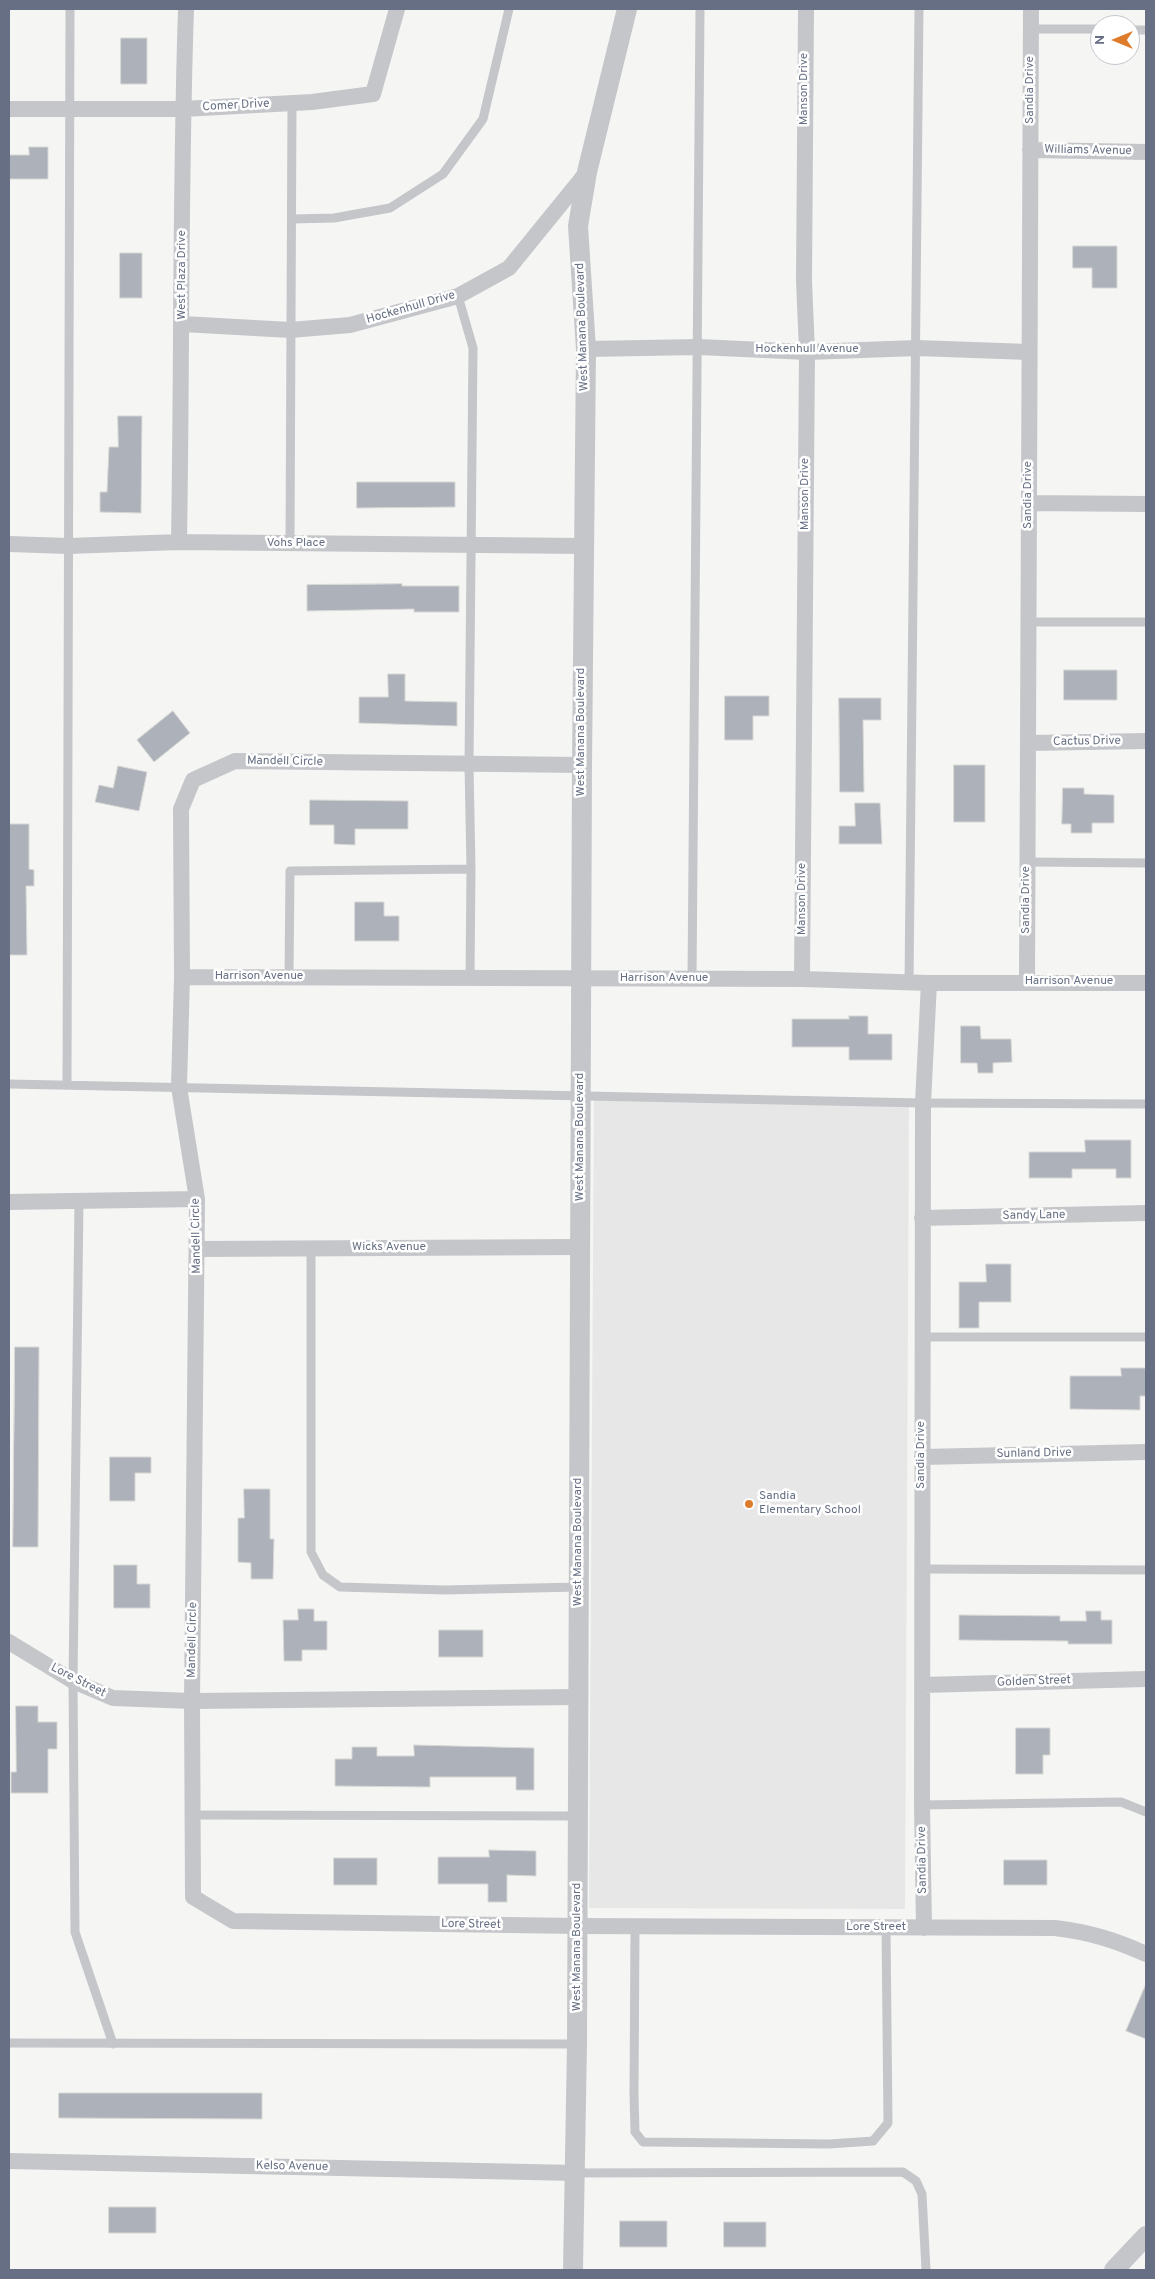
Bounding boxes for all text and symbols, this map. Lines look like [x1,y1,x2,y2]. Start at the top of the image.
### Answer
north arrow [1090,15,1140,65]
text: N [1092,35,1109,45]
street label: Manson Drive [798,53,812,125]
street label: Sandia Drive [1024,56,1038,124]
street label: Comer Drive [202,97,270,115]
street label: Williams Avenue [1044,143,1132,159]
street label: West Plaza Drive [176,230,190,320]
street label: West Manana Boulevard [574,263,592,391]
street label: Hockenhull Drive [365,288,457,328]
street label: Hockenhull Avenue [755,343,859,357]
street label: Manson Drive [799,458,813,530]
street label: Sandia Drive [1022,461,1036,529]
street label: Vohs Place [267,537,325,551]
street label: West Manana Boulevard [575,668,589,796]
street label: Cactus Drive [1053,734,1121,750]
street label: Mandell Circle [247,754,323,770]
street label: Manson Drive [796,863,810,935]
street label: Sandia Drive [1020,866,1034,934]
street label: Harrison Avenue [215,970,303,984]
street label: Harrison Avenue [620,972,708,986]
street label: Harrison Avenue [1025,975,1113,989]
street label: West Manana Boulevard [574,1073,588,1201]
street label: Mandell Circle [189,1198,205,1274]
street label: Sandy Lane [1002,1208,1066,1224]
street label: Wicks Avenue [352,1241,426,1255]
street label: Sandia Drive [915,1421,929,1489]
street label: Sunland Drive [996,1446,1072,1462]
street label: West Manana Boulevard [572,1478,586,1606]
place label: Sandia Elementary School [759,1490,861,1518]
marker: Sandia Elementary School [743,1498,755,1510]
street label: Mandell Circle [185,1602,201,1678]
street label: Lore Street [48,1661,108,1701]
street label: Golden Street [997,1674,1071,1690]
street label: Sandia Drive [915,1826,931,1894]
street label: West Manana Boulevard [571,1883,585,2011]
street label: Lore Street [441,1917,501,1933]
street label: Lore Street [846,1921,906,1935]
street label: Kelso Avenue [256,2159,328,2175]

